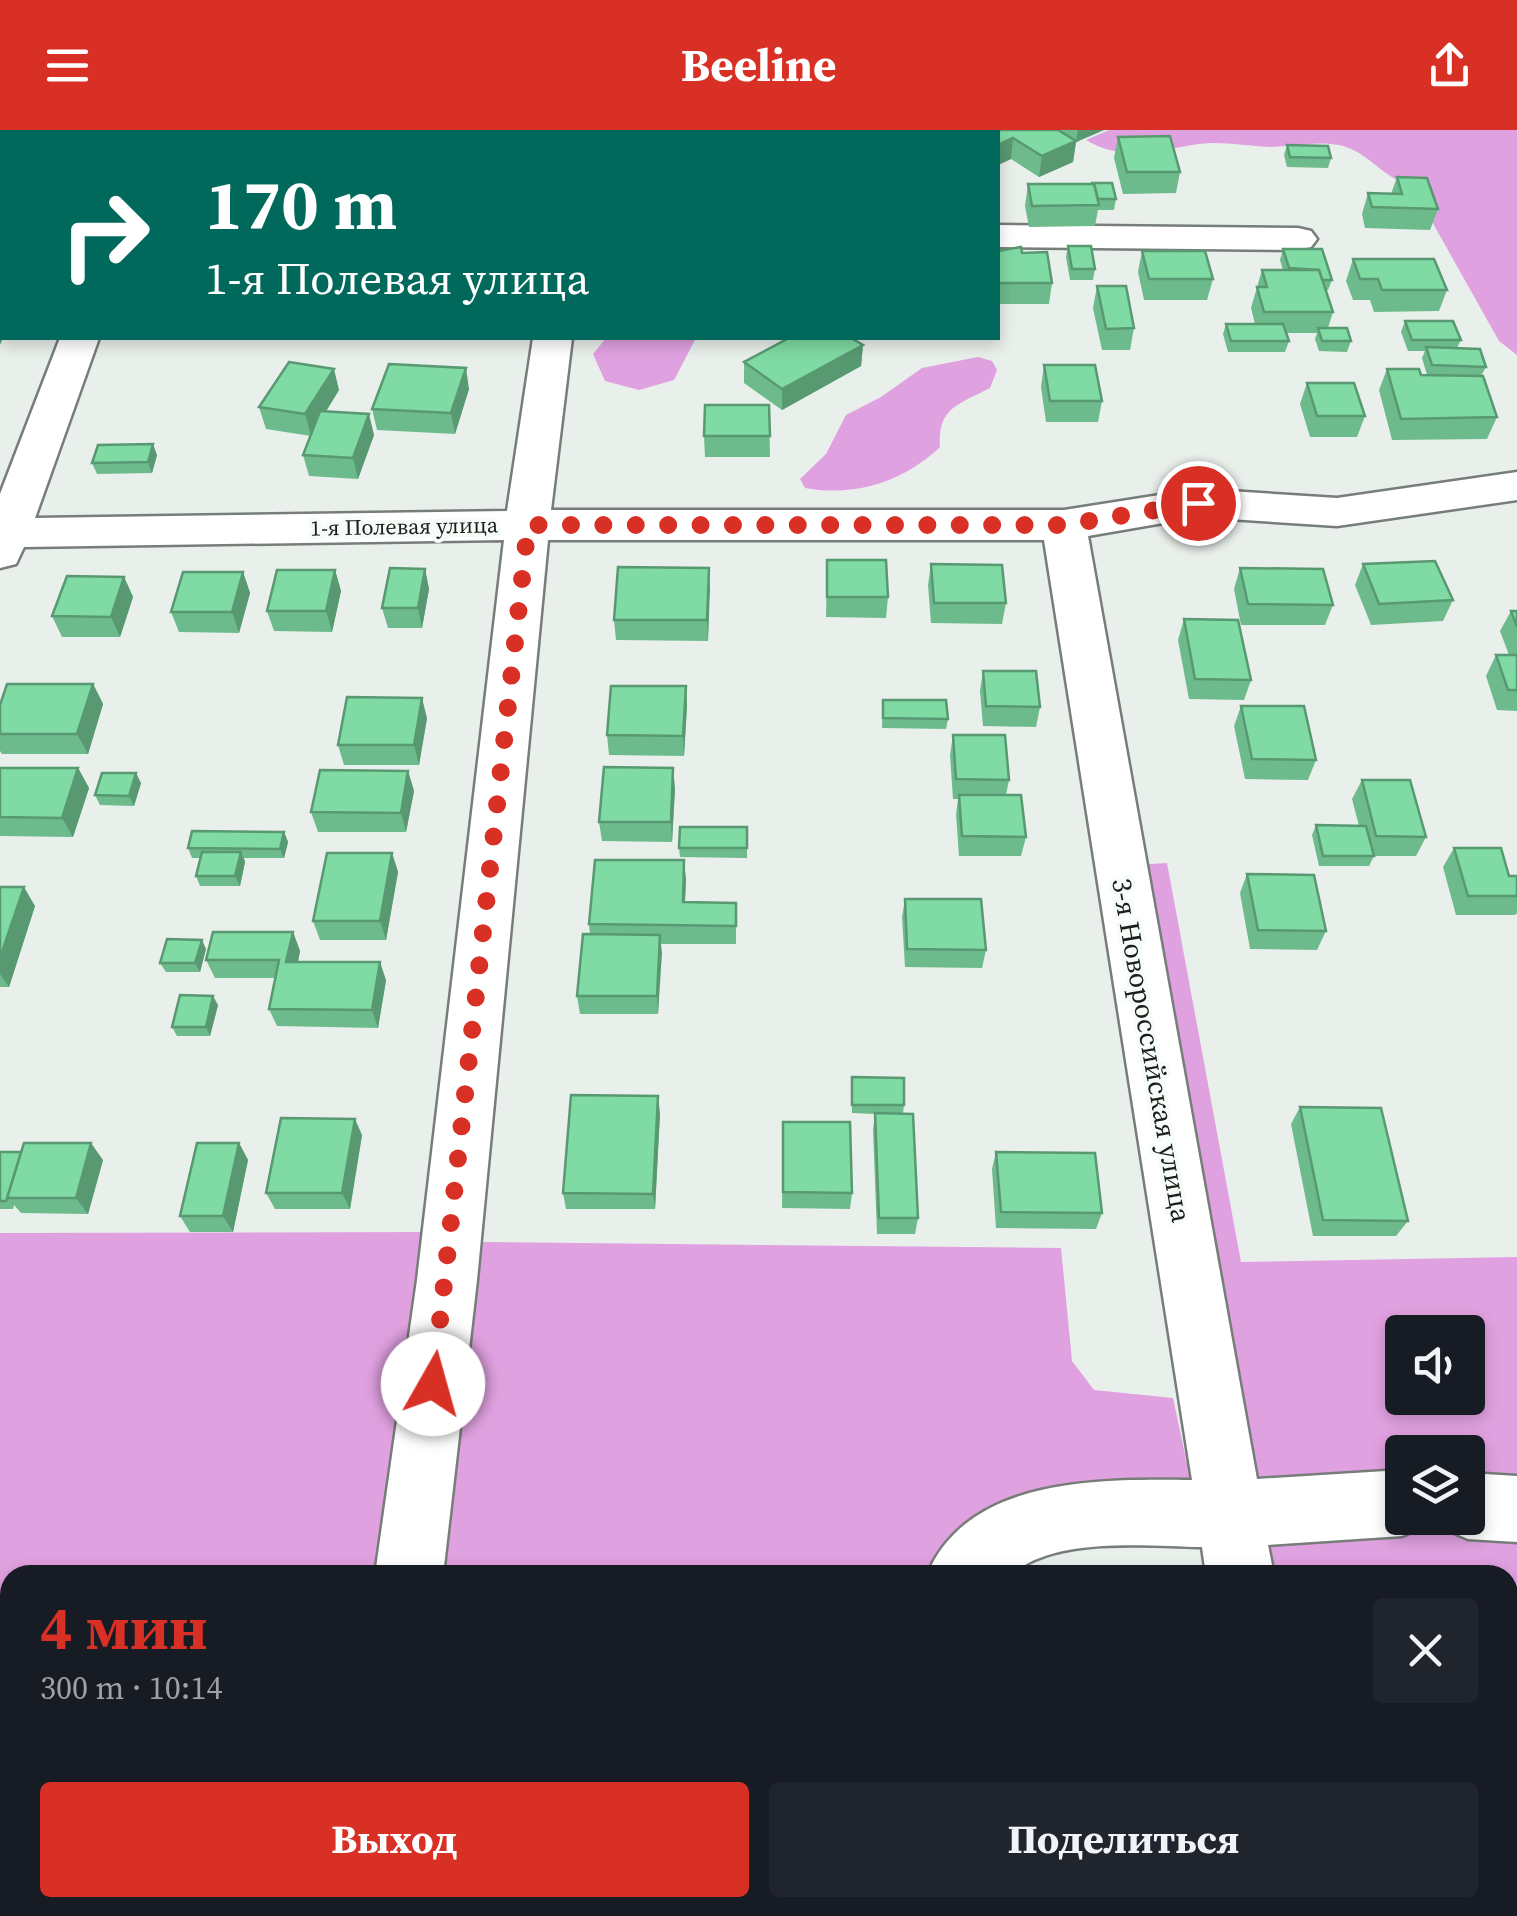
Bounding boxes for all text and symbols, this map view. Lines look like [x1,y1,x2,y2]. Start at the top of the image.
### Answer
text: Beeline [681,34,836,96]
icon: menu [40,38,95,93]
icon: share [1422,38,1477,93]
text: 170 m [205,156,397,252]
icon: right [40,170,170,300]
text: 1-я Полевая улица [205,247,589,309]
pin [1156,461,1241,546]
icon: arrive [1171,476,1226,531]
street label: 1-я Полевая улица [310,509,499,543]
street label: 3-я Новороссийская улица [1103,875,1201,1226]
map controls [1385,1315,1485,1535]
button: sound [1385,1315,1485,1415]
position arrow [381,1332,485,1436]
button: layers [1385,1435,1485,1535]
text: 4 мин [40,1587,208,1669]
button: close [1373,1598,1478,1703]
text: 300 m · 10:14 [40,1666,222,1710]
button: Выход [40,1782,749,1897]
button: Поделиться [769,1782,1478,1897]

